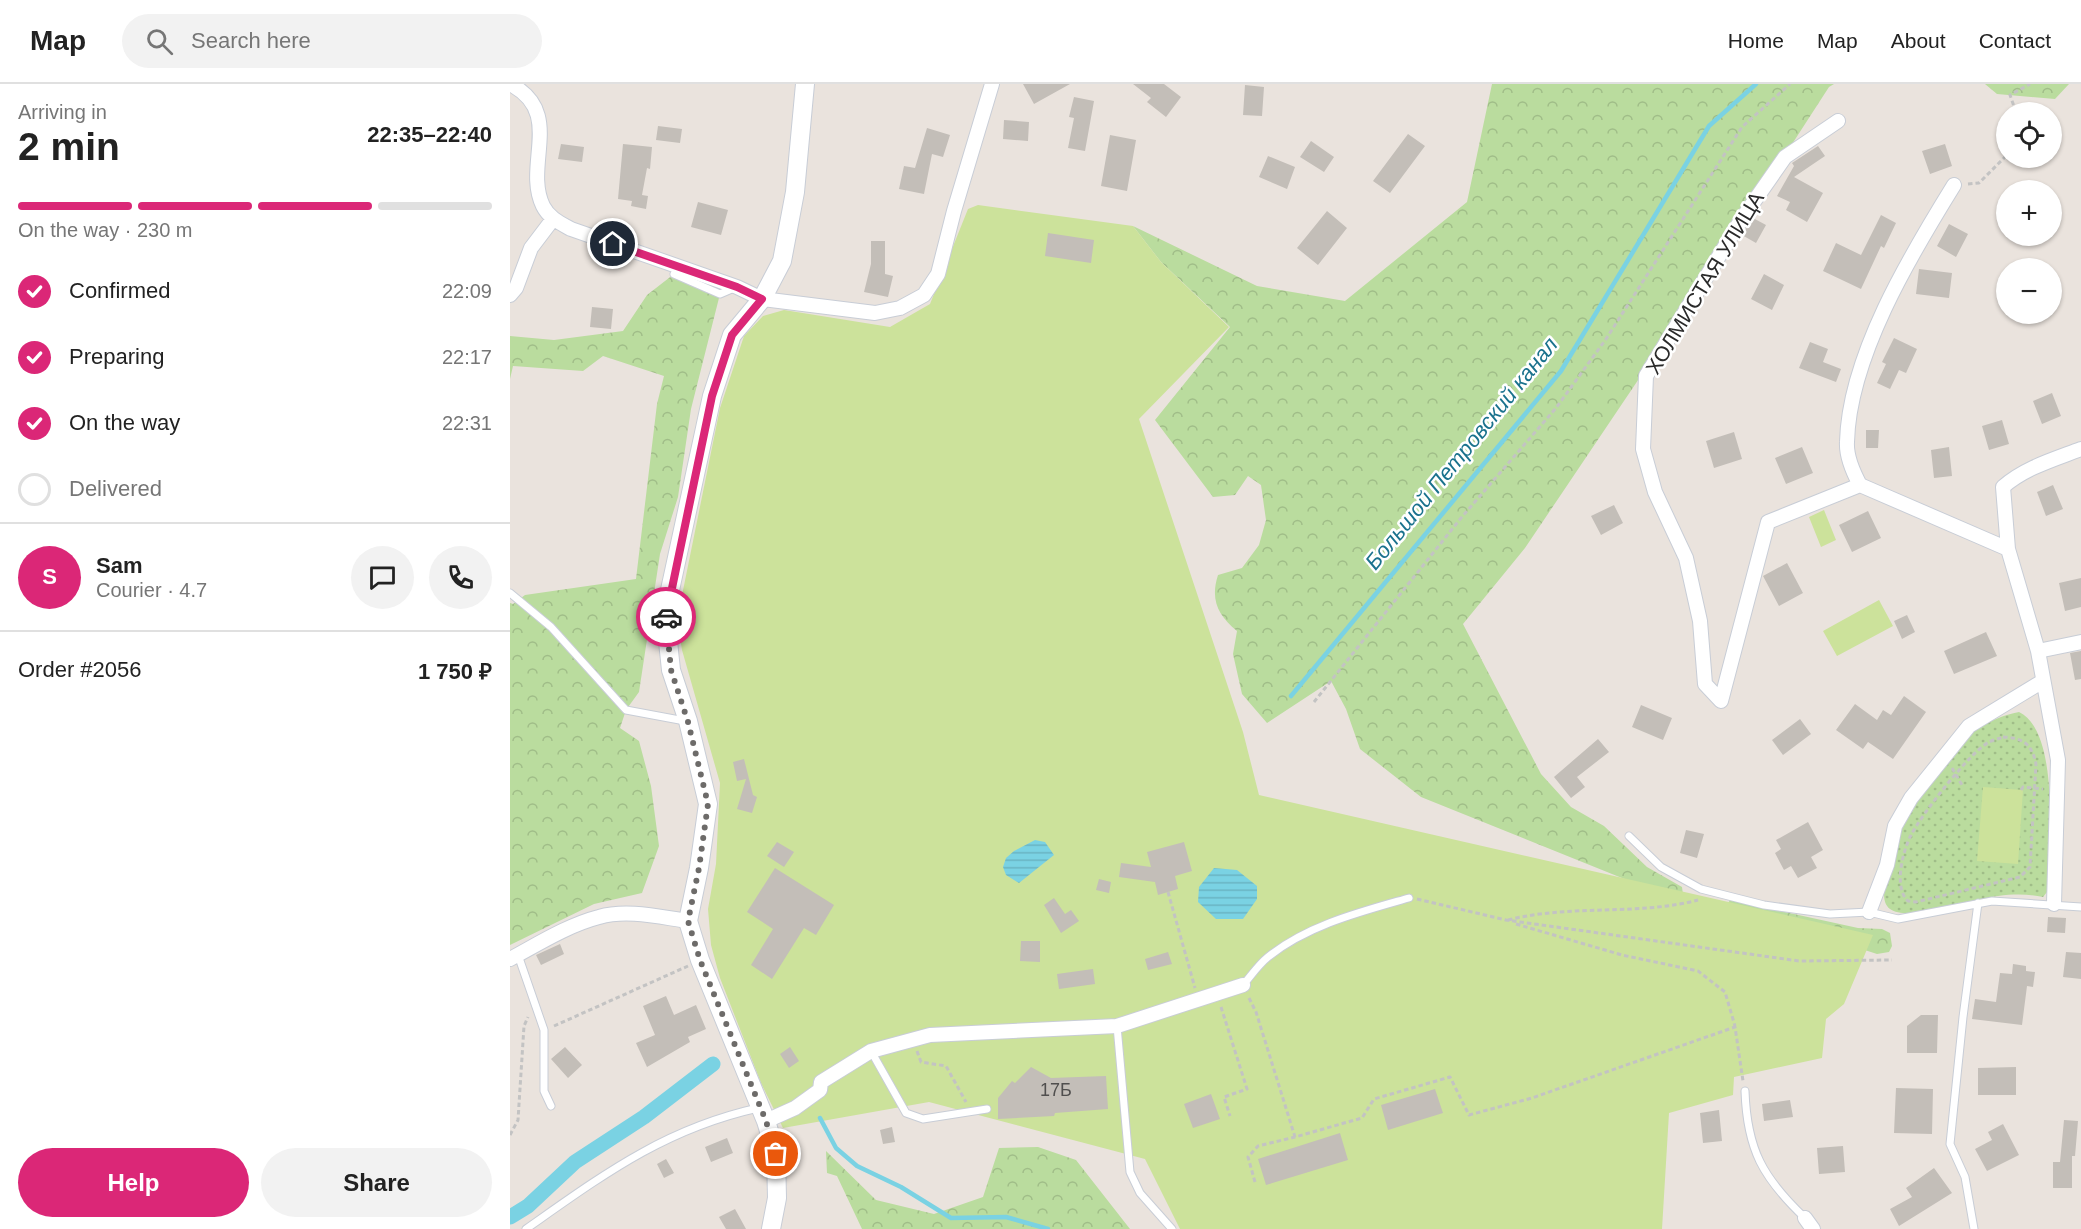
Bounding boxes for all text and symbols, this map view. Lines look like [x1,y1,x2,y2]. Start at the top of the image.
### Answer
search box [122,14,542,68]
text: Map [30,25,86,56]
icon: search [143,25,176,58]
text: Search here [191,28,311,53]
text: Home [1728,29,1784,52]
text: Map [1817,29,1858,52]
text: About [1891,29,1946,52]
text: Contact [1979,29,2051,52]
text: Arriving in [18,101,107,123]
map controls [1996,102,2062,324]
button: locate [1996,102,2062,168]
text: 22:35–22:40 [367,122,492,147]
text: 2 min [18,125,120,168]
button: + [1996,180,2062,246]
street label: ХОЛМИСТАЯ УЛИЦА [1641,187,1768,378]
pin [587,218,638,269]
text: On the way · 230 m [18,219,193,241]
icon: home [596,227,629,260]
button: − [1996,258,2062,324]
icon: check [18,275,51,308]
text: Confirmed [69,278,170,303]
text: 22:09 [442,280,492,302]
water label: Большой Петровский канал [1360,332,1563,574]
icon: check [18,341,51,374]
text: Preparing [69,344,164,369]
text: 22:17 [442,346,492,368]
icon: check [18,407,51,440]
text: On the way [69,410,180,435]
text: 22:31 [442,412,492,434]
text: Delivered [69,476,162,501]
button: chat [351,546,414,609]
button: phone [429,546,492,609]
text: Sam [96,553,142,578]
text: S [42,564,57,589]
text: Courier · 4.7 [96,579,207,601]
courier [636,587,696,647]
icon: car [650,601,683,634]
text: Order #2056 [18,657,142,682]
text: 1 750 ₽ [418,659,492,684]
house number: 17Б [1040,1080,1072,1100]
pin [750,1128,801,1179]
icon: bag [759,1137,792,1170]
button: Help [18,1148,249,1217]
button: Share [261,1148,492,1217]

